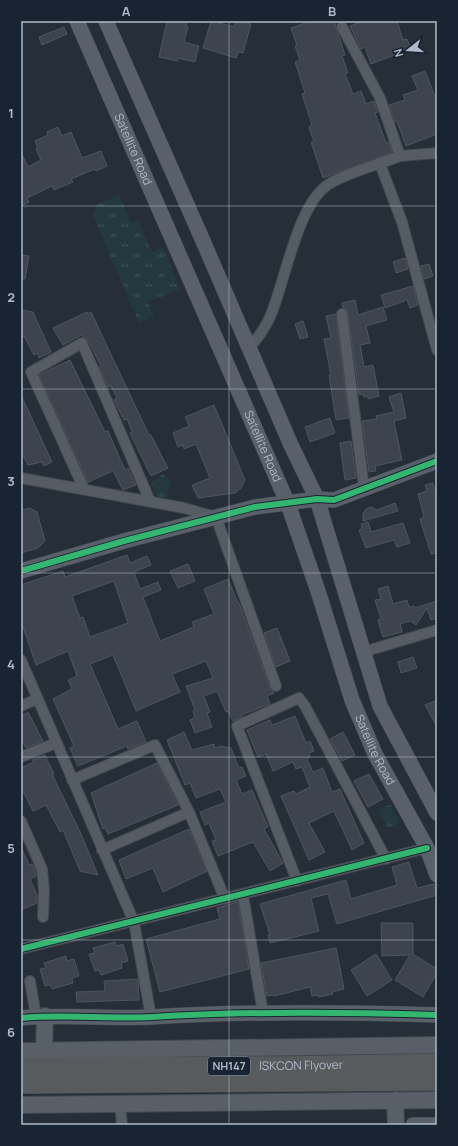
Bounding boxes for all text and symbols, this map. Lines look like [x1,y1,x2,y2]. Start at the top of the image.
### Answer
text: A [122,2,131,20]
text: B [328,2,336,20]
north arrow [388,30,428,70]
text: N [390,47,406,59]
text: 1 [8,104,14,122]
street label: Satellite Road [110,111,157,188]
text: 2 [7,288,15,306]
street label: Satellite Road [240,408,286,484]
text: 3 [7,472,15,490]
text: 4 [7,655,15,673]
street label: Satellite Road [351,712,399,788]
text: 5 [7,839,15,857]
text: 6 [7,1023,15,1041]
street label: ISKCON Flyover [259,1056,344,1074]
road number: NH147 [208,1057,250,1075]

